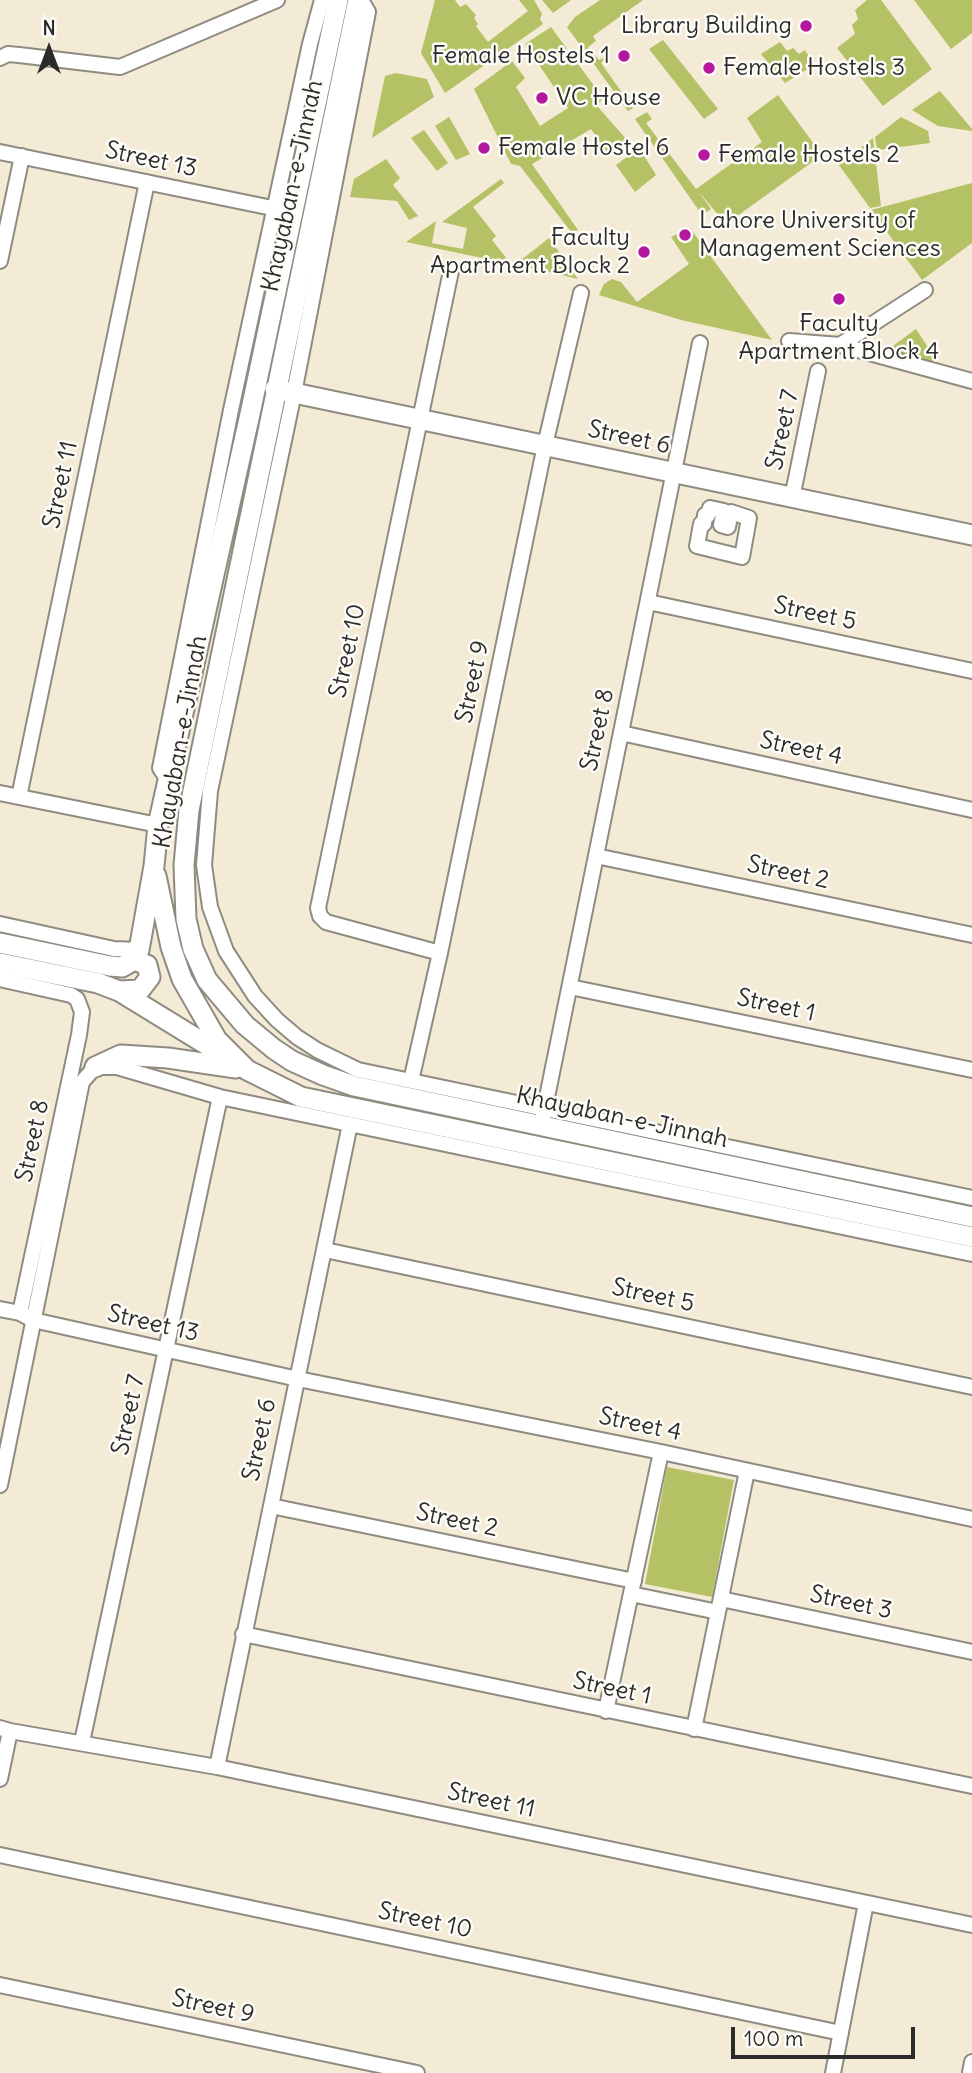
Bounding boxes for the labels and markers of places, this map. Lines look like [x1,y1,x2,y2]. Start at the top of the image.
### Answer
place label: Library Building [621,12,792,40]
marker: Library Building [798,18,814,34]
place label: Female Hostels 1 [432,42,610,70]
marker: Female Hostels 1 [616,48,632,64]
place label: Female Hostels 3 [723,54,905,82]
marker: Female Hostels 3 [701,60,717,76]
place label: VC House [556,84,661,112]
marker: VC House [534,90,550,106]
place label: Female Hostel 6 [498,134,669,162]
marker: Female Hostel 6 [476,140,492,156]
place label: Female Hostels 2 [718,141,900,169]
marker: Female Hostels 2 [696,147,712,163]
place label: Lahore University of Management Sciences [699,207,941,263]
place label: Faculty Apartment Block 2 [430,224,630,280]
marker: Lahore University of Management Sciences [677,227,693,243]
marker: Faculty Apartment Block 2 [636,244,652,260]
marker: Faculty Apartment Block 4 [831,291,847,307]
place label: Faculty Apartment Block 4 [739,310,939,366]

